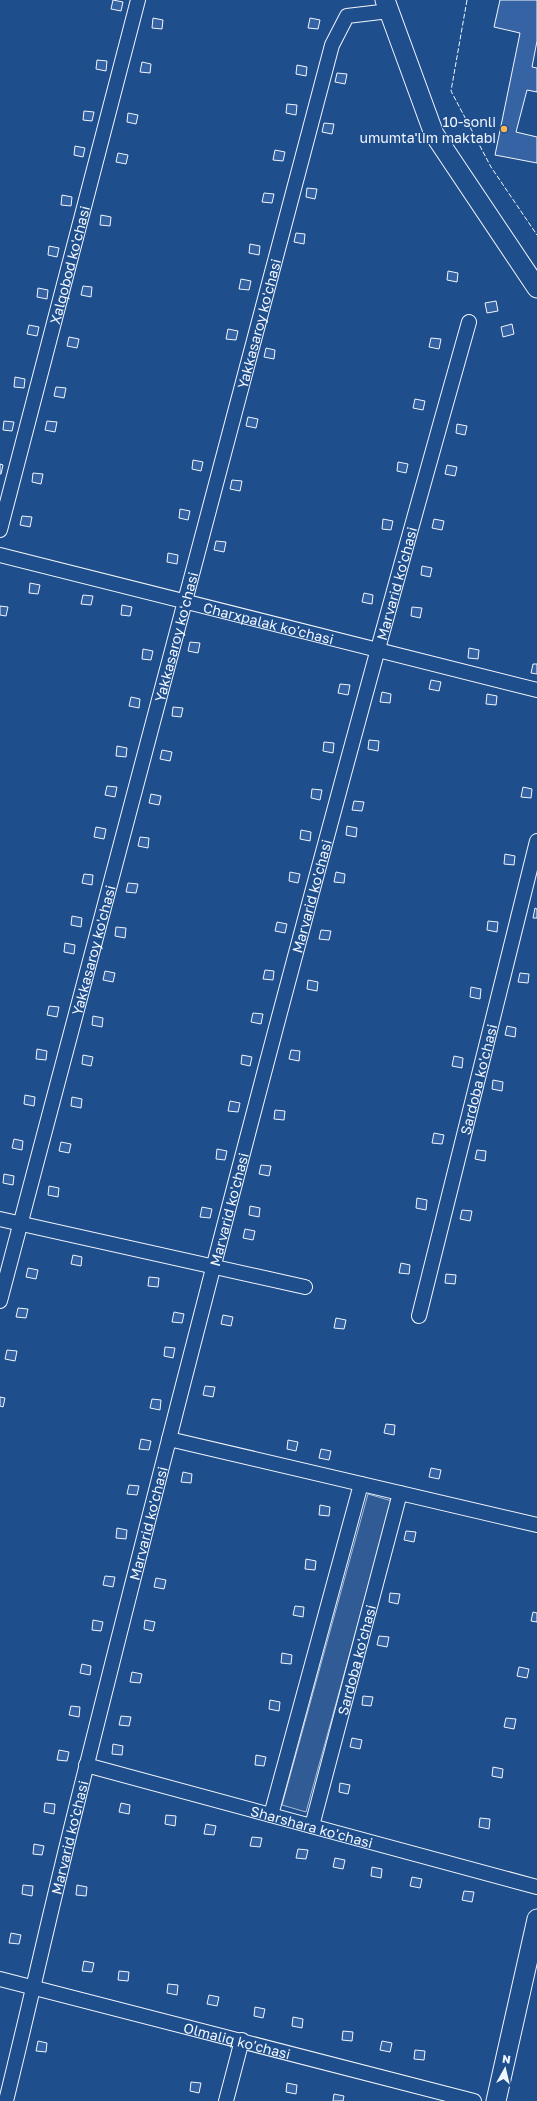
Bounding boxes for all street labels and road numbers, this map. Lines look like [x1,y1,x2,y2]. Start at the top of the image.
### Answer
street label: Xalqobod ko'chasi [45,204,93,326]
street label: Yakkasaroy ko'chasi [233,257,284,390]
street label: Marvarid ko'chasi [372,525,420,642]
street label: Yakkasaroy ko'chasi [150,570,201,704]
street label: Charxpalak ko'chasi [202,598,336,647]
street label: Marvarid ko'chasi [288,837,334,955]
street label: Yakkasaroy ko'chasi [67,883,118,1017]
street label: Sardoba ko'chasi [456,1022,500,1136]
street label: Marvarid ko'chasi [205,1151,251,1268]
street label: Marvarid ko'chasi [125,1464,170,1582]
street label: Sardoba ko'chasi [333,1603,379,1717]
street label: Marvarid ko'chasi [47,1779,91,1896]
street label: Sharshara ko'chasi [249,1801,375,1851]
street label: Olmaliq ko'chasi [182,2018,293,2062]

